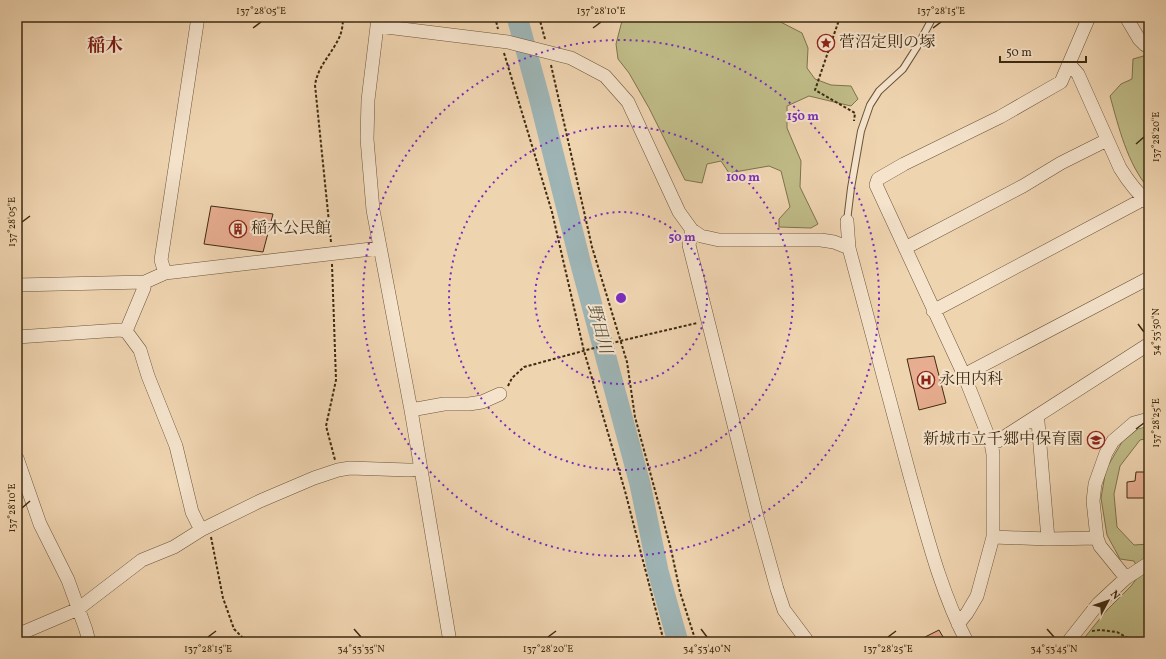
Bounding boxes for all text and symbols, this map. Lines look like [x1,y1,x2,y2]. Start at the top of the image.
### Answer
text: 137°28'05"E [236,4,286,18]
text: 137°28'10"E [576,4,626,18]
text: 137°28'15"E [917,4,965,18]
place label: 菅沼定則の塚 [839,32,935,54]
place icon: 菅沼定則の塚 [816,33,836,53]
district label: 稲木 [87,34,123,59]
scale bar [1000,38,1086,64]
text: 50 m [1006,45,1032,61]
text: 150 m [787,109,819,125]
text: 137°28'20"E [1149,112,1163,162]
text: 100 m [726,170,760,186]
text: 137°28'05"E [5,197,19,247]
place label: 稲木公民館 [251,218,331,240]
building icon: 稲木公民館 [228,219,248,239]
text: 50 m [668,230,696,246]
centre of rings [614,291,628,305]
water label: 野田川 [581,301,617,359]
text: 34°53'50"N [1149,308,1163,356]
place label: 永田内科 [939,369,1003,391]
hospital icon: 永田内科 [916,370,936,390]
text: 137°28'25"E [1149,398,1163,448]
place label: 新城市立千郷中保育園 [923,429,1083,451]
school or university icon: 新城市立千郷中保育園 [1086,430,1106,450]
text: 137°28'10"E [5,483,19,533]
north arrow [1088,581,1128,621]
text: N [1106,588,1123,603]
text: 137°28'15"E [184,642,232,656]
text: 34°53'35"N [337,642,385,656]
text: 137°28'20"E [523,642,573,656]
text: 34°53'40"N [683,642,732,656]
text: 137°28'25"E [863,642,913,656]
text: 34°53'45"N [1031,642,1078,656]

